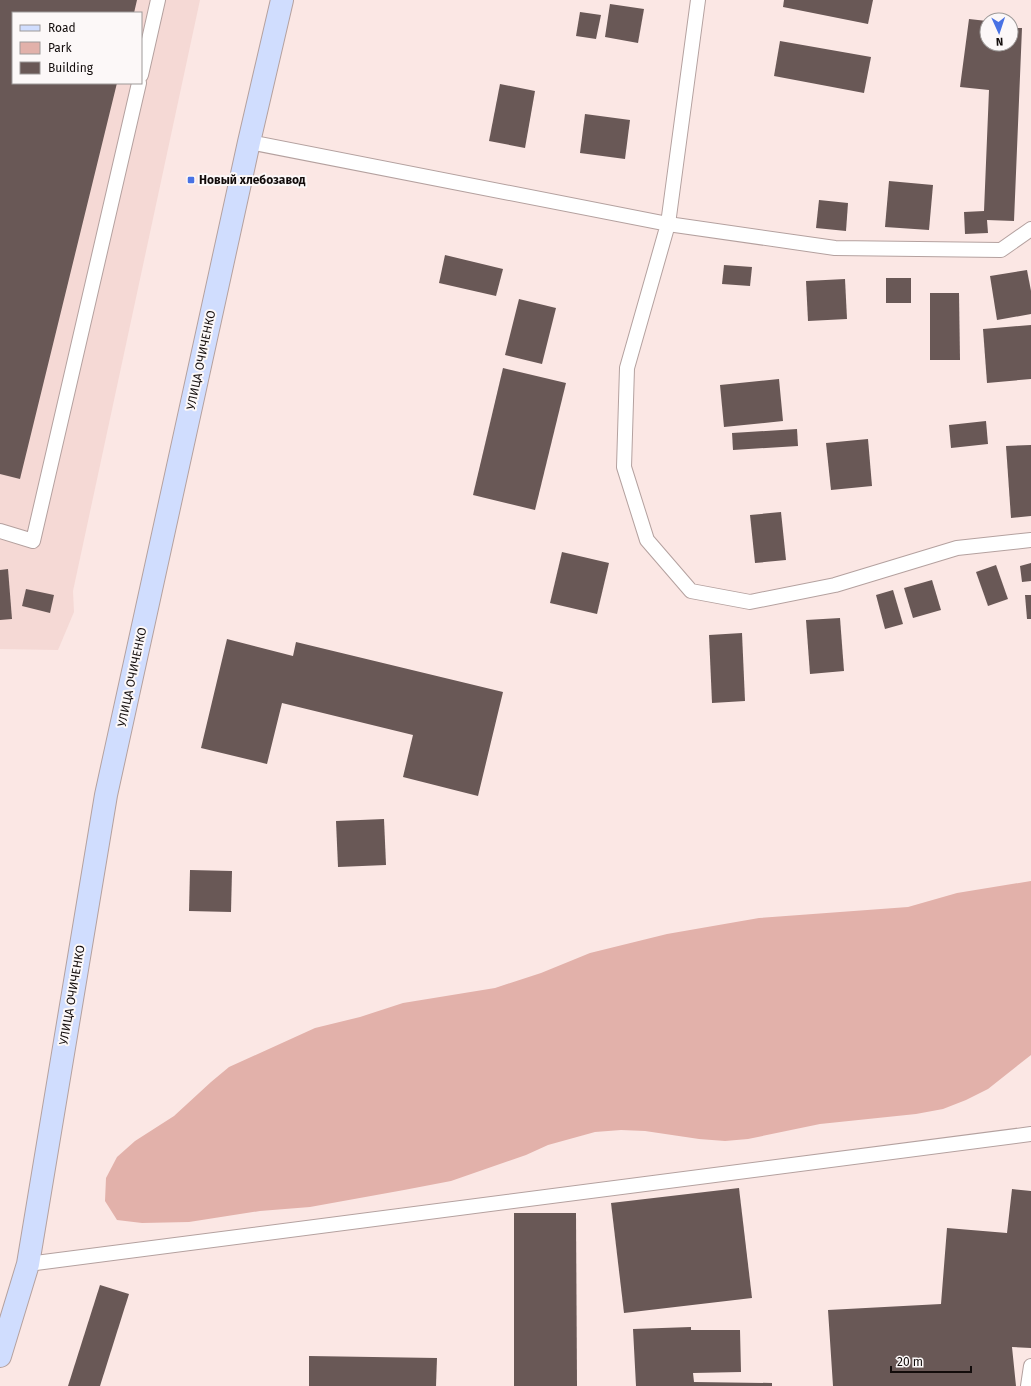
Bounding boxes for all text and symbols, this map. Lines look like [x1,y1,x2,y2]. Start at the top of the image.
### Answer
legend [12,12,142,84]
north arrow [979,12,1019,52]
text: Road [48,21,76,35]
text: N [996,35,1003,48]
text: Park [48,41,72,55]
text: Building [48,61,94,75]
place label: Новый хлебозавод [199,173,306,187]
marker: Новый хлебозавод [186,175,196,185]
street label: УЛИЦА ОЧИЧЕНКО [184,309,218,411]
street label: УЛИЦА ОЧИЧЕНКО [115,626,149,728]
street label: УЛИЦА ОЧИЧЕНКО [56,944,88,1046]
scale bar [891,1348,971,1374]
text: 20 m [897,1355,923,1369]

